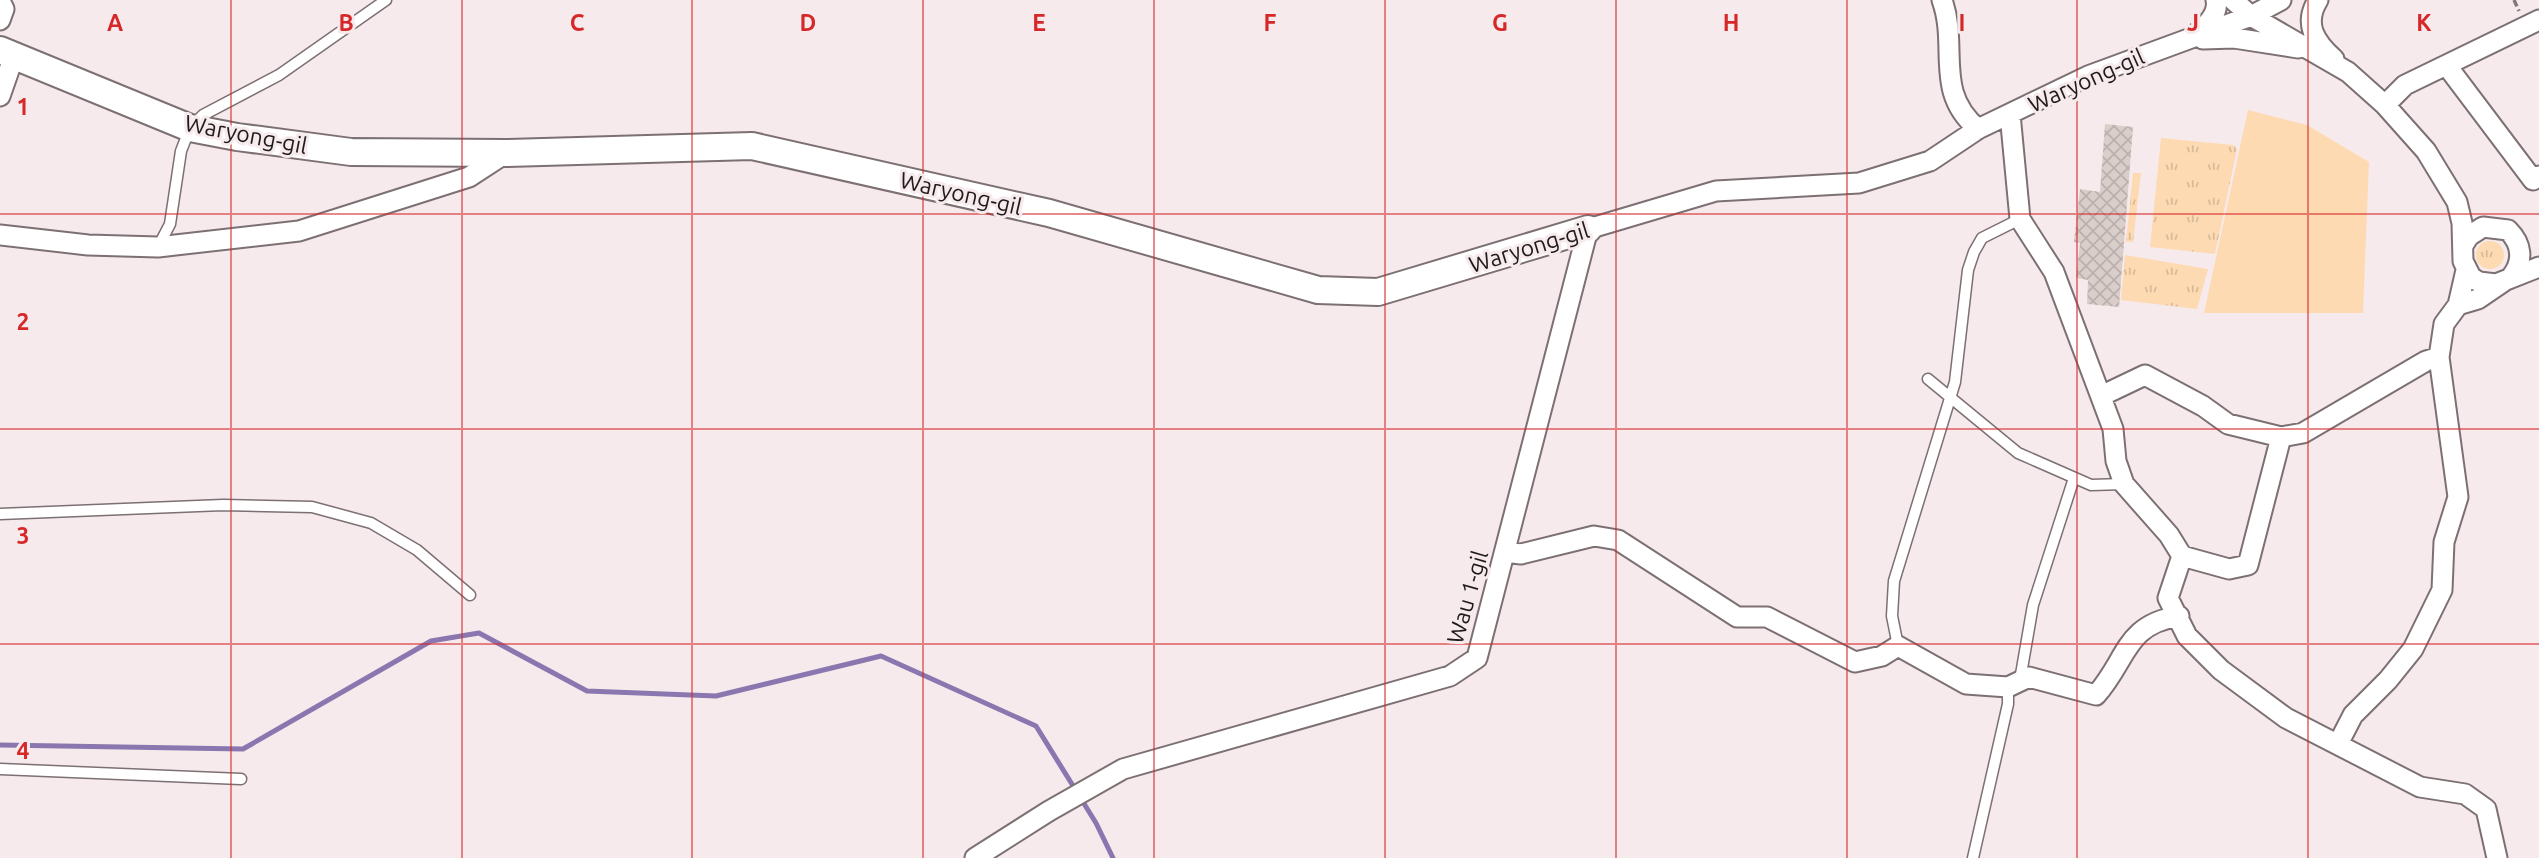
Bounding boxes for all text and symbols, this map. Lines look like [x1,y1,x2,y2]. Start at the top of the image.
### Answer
text: A [107,10,123,35]
text: B [338,10,354,35]
text: C [570,10,585,35]
text: D [800,10,816,35]
text: E [1032,10,1046,35]
text: F [1264,10,1277,35]
text: G [1492,10,1508,35]
text: H [1723,10,1739,35]
text: I [1959,10,1965,35]
text: J [2187,10,2199,35]
text: K [2416,10,2432,35]
street label: Waryong-gil [2024,43,2148,117]
text: 1 [17,94,29,119]
street label: Waryong-gil [183,110,309,158]
street label: Waryong-gil [898,167,1024,219]
street label: Waryong-gil [1466,217,1592,277]
text: 2 [17,309,29,334]
text: 3 [17,523,29,548]
street label: Wau 1-gil [1442,548,1492,646]
text: 4 [17,738,30,763]

